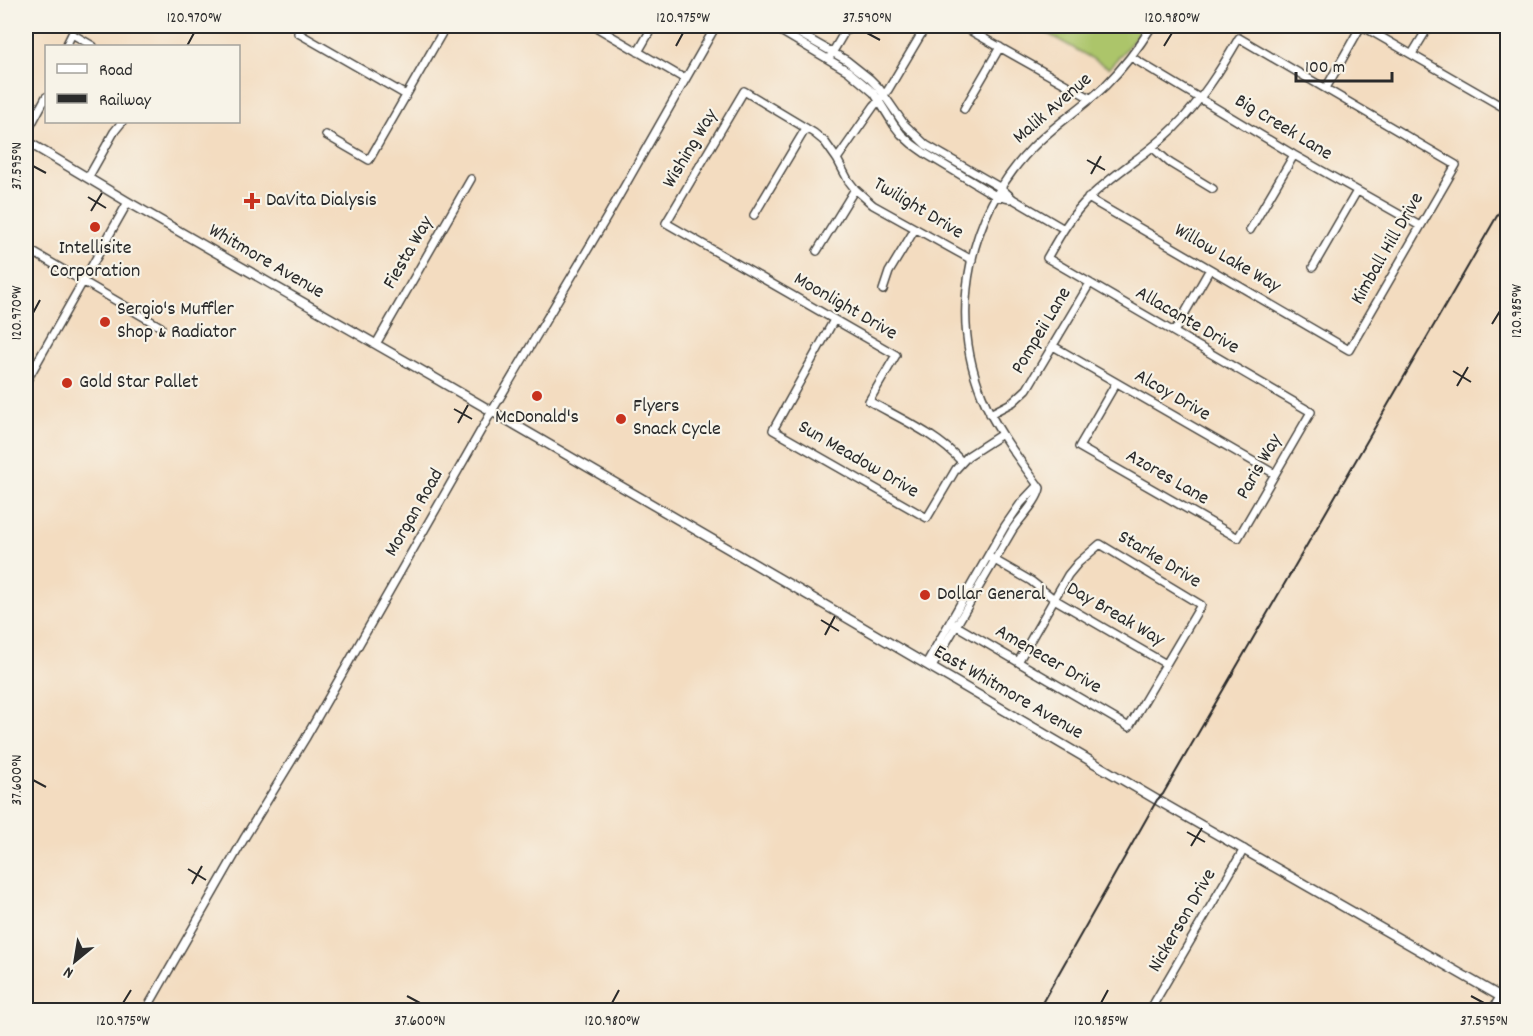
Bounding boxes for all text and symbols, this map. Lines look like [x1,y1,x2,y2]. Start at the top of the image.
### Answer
text: 120.970°W [167,8,222,30]
text: 120.975°W [656,8,710,30]
text: 37.590°N [842,8,892,30]
text: 120.980°W [1145,8,1200,30]
legend [45,45,240,123]
scale bar [1296,45,1392,83]
text: 100 m [1305,56,1345,81]
text: Road [99,59,133,84]
street label: Malik Avenue [1007,66,1099,151]
street label: Big Creek Lane [1229,88,1337,168]
text: Railway [99,89,152,114]
street label: Wishing Way [656,103,726,194]
text: 37.595°N [7,142,29,190]
street label: Twilight Drive [867,171,969,247]
place label: DaVita Dialysis [266,187,377,215]
street label: Kimball Hill Drive [1345,188,1432,310]
marker: DaVita Dialysis [243,192,261,210]
street label: Fiesta Way [377,211,442,295]
street label: Whitmore Avenue [203,217,329,307]
street label: Willow Lake Way [1168,217,1286,301]
marker: Intellisite Corporation [88,220,102,234]
place label: Intellisite Corporation [50,235,140,286]
street label: Moonlight Drive [788,266,902,348]
street label: Allacante Drive [1130,280,1244,362]
street label: Pompeii Lane [1005,282,1079,380]
text: 120.985°W [1507,284,1529,338]
text: 120.970°W [7,285,29,340]
place label: Sergio's Muffler Shop & Radiator [117,296,237,347]
marker: Sergio's Muffler Shop & Radiator [98,315,112,329]
street label: Alcoy Drive [1129,363,1215,429]
place label: Gold Star Pallet [79,369,198,397]
marker: Gold Star Pallet [60,376,74,390]
marker: McDonald's [530,389,544,403]
place label: Flyers Snack Cycle [633,393,721,444]
place label: McDonald's [495,404,579,432]
marker: Flyers Snack Cycle [614,412,628,426]
street label: Sun Meadow Drive [792,414,924,506]
street label: Paris Way [1230,428,1290,505]
street label: Azores Lane [1120,443,1214,513]
street label: Morgan Road [379,464,451,562]
street label: Starke Drive [1112,524,1206,596]
street label: Day Break Way [1061,576,1170,655]
place label: Dollar General [937,581,1046,609]
marker: Dollar General [918,588,932,602]
street label: Amenecer Drive [990,618,1107,702]
street label: East Whitmore Avenue [928,639,1088,747]
text: 37.600°N [7,755,29,805]
street label: Nickerson Drive [1142,864,1224,978]
north arrow [45,931,105,991]
text: N [59,960,78,984]
text: 120.975°W [96,1011,150,1033]
text: 37.600°N [395,1011,445,1033]
text: 120.980°W [585,1011,640,1033]
text: 120.985°W [1074,1011,1128,1033]
text: 37.595°N [1460,1011,1508,1033]

